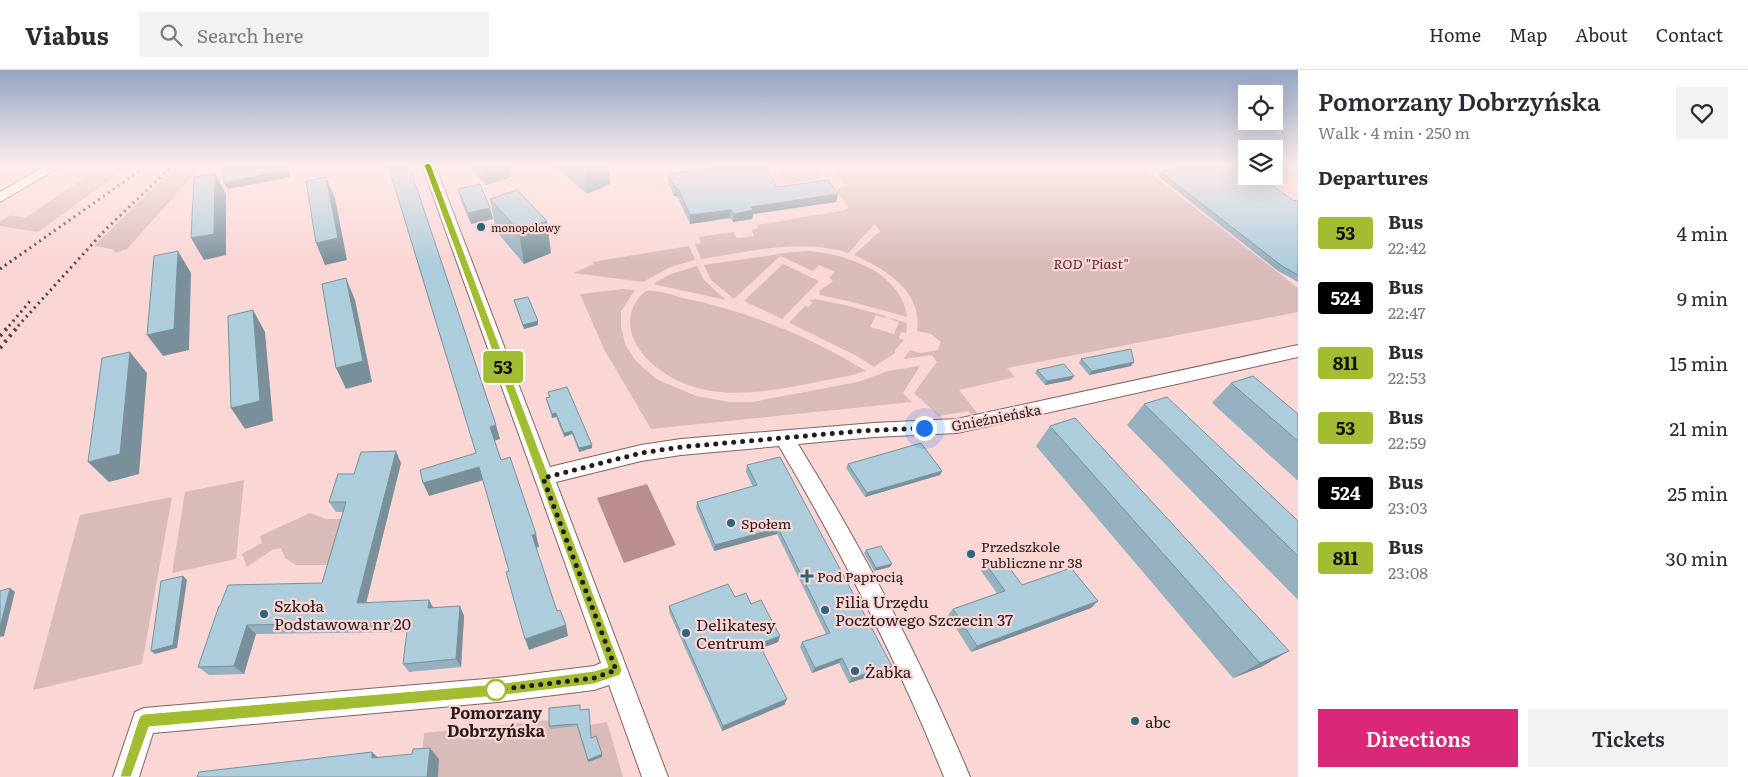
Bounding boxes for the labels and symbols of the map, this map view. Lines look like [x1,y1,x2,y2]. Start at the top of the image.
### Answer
place label: monopolowy [491,219,561,235]
marker: monopolowy [475,221,487,233]
park label: ROD "Piast" [1053,253,1129,273]
line badge: 53 [480,351,526,383]
street label: Gnieźnieńska [949,398,1043,436]
your location [912,416,937,441]
place label: Społem [741,513,792,533]
marker: Społem [725,517,737,529]
place label: Przedszkole Publiczne nr 38 [981,536,1083,572]
marker: Przedszkole Publiczne nr 38 [965,548,977,560]
place label: Pod Paprocią [817,566,904,586]
marker: Pod Paprocią [801,570,813,582]
place label: Filia Urzędu Pocztowego Szczecin 37 [835,589,1013,631]
place label: Szkoła Podstawowa nr 20 [274,593,411,635]
marker: Filia Urzędu Pocztowego Szczecin 37 [819,604,831,616]
marker: Szkoła Podstawowa nr 20 [258,608,270,620]
place label: Delikatesy Centrum [696,612,776,654]
marker: Delikatesy Centrum [680,627,692,639]
place label: Żabka [865,659,912,683]
marker: Żabka [849,665,861,677]
marker: Pomorzany Dobrzyńska [485,679,507,701]
place label: Pomorzany Dobrzyńska [447,700,546,742]
place label: abc [1145,709,1171,733]
marker: abc [1129,715,1141,727]

